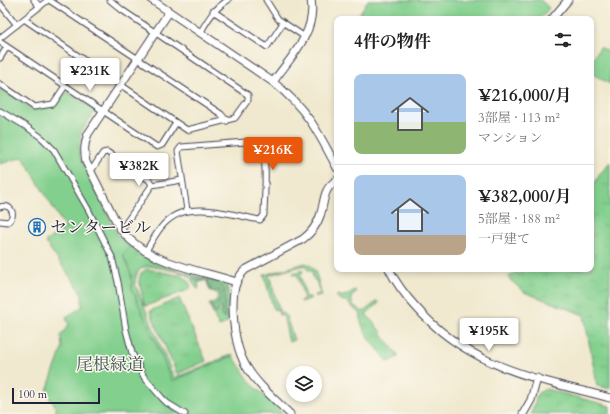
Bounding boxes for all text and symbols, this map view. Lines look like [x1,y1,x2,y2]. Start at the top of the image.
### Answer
icon: filters [552,29,574,51]
text: 4件の物件 [354,30,431,53]
pin: ¥231K [62,58,118,92]
text: ¥231K [70,62,110,80]
text: ¥216,000/月 [478,84,572,107]
icon: home [386,90,434,138]
text: 3部屋 · 113 m² [478,109,560,127]
text: マンション [478,129,542,147]
pin: ¥216K [245,137,301,171]
text: ¥216K [253,141,293,159]
pin: ¥382K [111,153,167,187]
text: ¥382K [119,157,159,175]
text: ¥382,000/月 [478,185,572,208]
icon: home [386,191,434,239]
text: 5部屋 · 188 m² [478,210,560,228]
place label: センタービル [50,216,151,239]
building icon: センタービル [27,217,47,237]
text: 一戸建て [478,230,530,248]
pin: ¥195K [461,318,517,352]
text: ¥195K [469,322,509,340]
park label: 尾根緑道 [76,353,144,376]
map controls [286,366,322,402]
button: layers [286,366,322,402]
scale bar [12,386,100,405]
text: 100 m [18,387,47,402]

